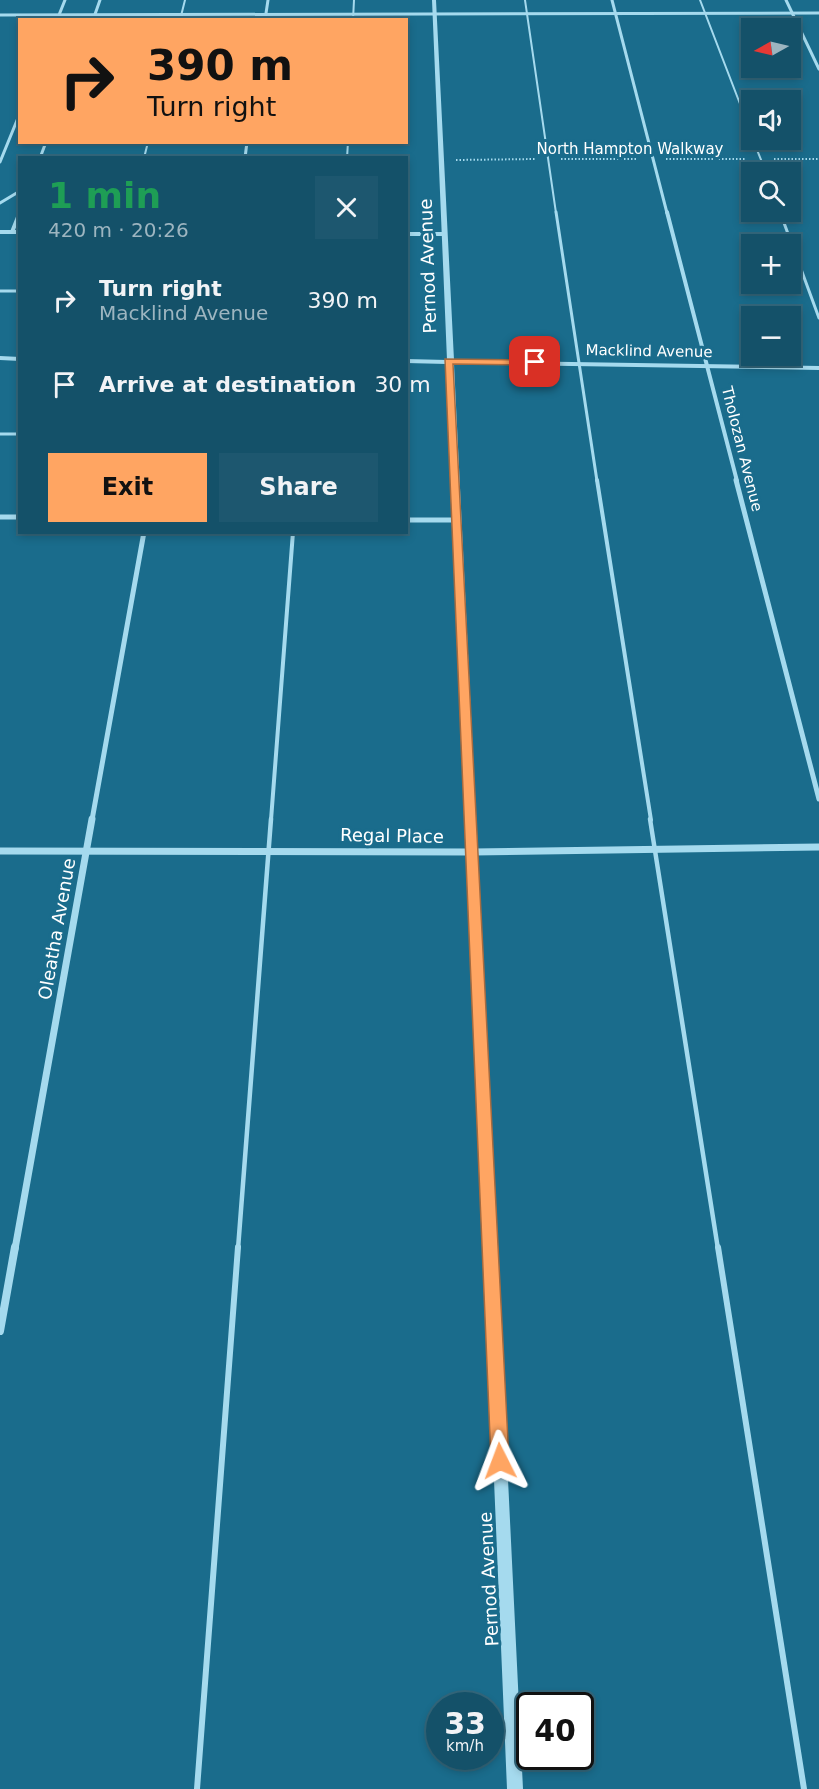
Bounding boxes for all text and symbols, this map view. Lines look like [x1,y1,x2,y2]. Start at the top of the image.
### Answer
north arrow [741,18,801,78]
map controls [741,18,801,366]
text: 390 m [147,41,293,90]
icon: right [48,42,126,120]
button: sound [741,90,801,150]
text: Turn right [147,91,276,122]
street label: North Hampton Walkway [537,140,724,158]
button: search [741,162,801,222]
text: 1 min [48,175,161,216]
button: close [315,176,378,239]
street label: Pernod Avenue [415,198,440,334]
text: 420 m · 20:26 [48,218,189,242]
button: + [741,234,801,294]
text: Turn right [99,276,222,301]
icon: right [48,284,81,317]
text: 390 m [308,288,378,313]
text: Macklind Avenue [99,301,268,325]
button: − [741,306,801,366]
pin [509,336,560,387]
street label: Macklind Avenue [585,341,713,361]
icon: arrive [518,345,551,378]
icon: arrive [48,368,81,401]
text: Arrive at destination [99,372,356,397]
text: 30 m [374,372,431,397]
street label: Tholozan Avenue [718,384,766,513]
button: Exit [48,453,207,522]
button: Share [219,453,378,522]
street label: Regal Place [340,824,444,847]
street label: Oleatha Avenue [34,856,79,1001]
position arrow [468,1429,532,1493]
street label: Pernod Avenue [474,1511,503,1647]
speed limit sign: 40 [516,1692,594,1770]
text: 33 [444,1706,486,1741]
text: km/h [446,1737,484,1755]

